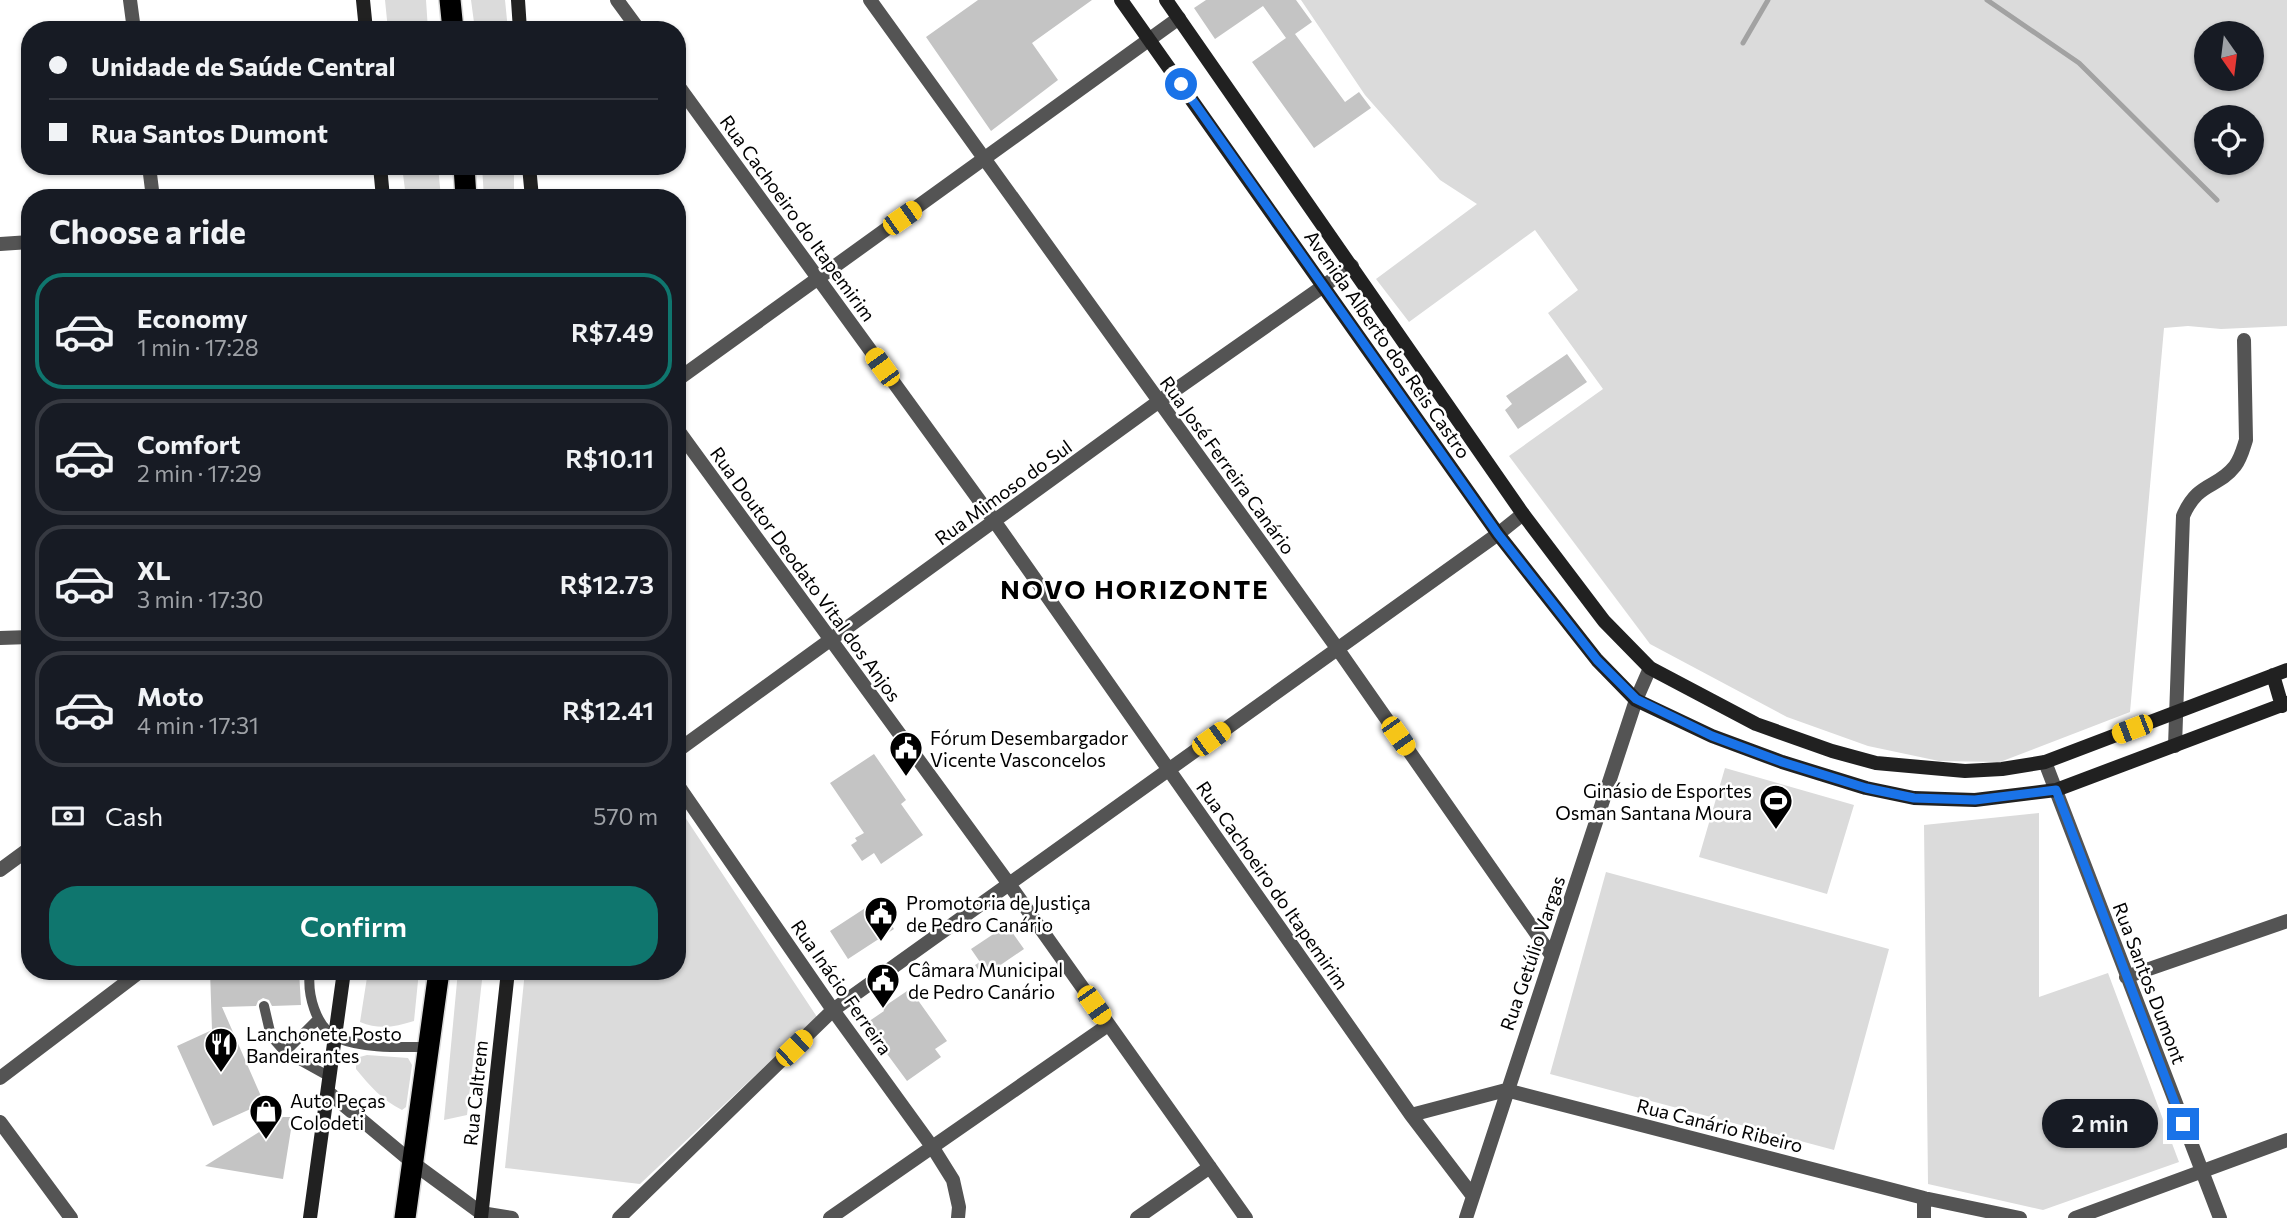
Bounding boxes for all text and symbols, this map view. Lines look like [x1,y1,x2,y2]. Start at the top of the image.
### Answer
north arrow [2194,21,2264,91]
map controls [2194,21,2264,175]
text: Unidade de Saúde Central [91,50,396,81]
route start [1165,68,1197,100]
button: locate [2194,105,2264,175]
street label: Rua Cachoeiro do Itapemirim [715,110,881,326]
text: Rua Santos Dumont [91,117,328,148]
car [879,197,926,239]
text: Choose a ride [49,211,246,251]
street label: Avenida Alberto dos Reis Castro [1300,225,1476,463]
icon: car [53,300,116,363]
text: Economy [137,302,248,333]
text: R$7.49 [571,316,654,347]
text: 1 min · 17:28 [137,333,259,361]
car [862,344,903,390]
street label: Rua José Ferreira Canário [1156,371,1300,559]
icon: car [53,426,116,489]
text: Comfort [137,428,240,459]
street label: Rua Mimoso do Sul [930,435,1076,549]
text: R$10.11 [565,442,654,473]
street label: Rua Doutor Deodato Vital dos Anjos [706,442,906,706]
text: 2 min · 17:29 [137,459,262,487]
icon: car [53,552,116,615]
text: XL [137,554,171,585]
text: R$12.73 [560,568,654,599]
district label: NOVO HORIZONTE [1000,573,1270,604]
text: 3 min · 17:30 [137,585,263,613]
icon: car [53,678,116,741]
text: Moto [137,680,204,711]
text: R$12.41 [562,694,654,725]
text: 4 min · 17:31 [137,711,259,739]
car [2109,712,2156,746]
car [1378,713,1419,759]
car [1188,718,1235,760]
place label: Fórum Desembargador Vicente Vasconcelos [930,726,1129,771]
public building icon: Fórum Desembargador Vicente Vasconcelos [887,729,925,778]
street label: Rua Cachoeiro do Itapemirim [1192,776,1354,994]
place label: Ginásio de Esportes Osman Santana Moura [1555,779,1752,824]
sports icon: Ginásio de Esportes Osman Santana Moura [1757,782,1795,831]
icon: cash [49,797,87,835]
text: Cash [105,800,163,831]
text: 570 m [593,802,658,830]
street label: Rua Getúlio Vargas [1495,873,1569,1033]
button: Confirm [49,886,658,966]
place label: Promotoria de Justiça de Pedro Canário [906,891,1091,936]
public building icon: Promotoria de Justiça de Pedro Canário [862,894,900,943]
street label: Rua Santos Dumont [2109,899,2191,1067]
street label: Rua Inácio Ferreira [787,915,897,1059]
place label: Câmara Municipal de Pedro Canário [908,958,1063,1003]
public building icon: Câmara Municipal de Pedro Canário [864,961,902,1010]
car [1074,982,1115,1028]
place label: Lanchonete Posto Bandeirantes [246,1022,402,1067]
restaurant icon: Lanchonete Posto Bandeirantes [202,1025,240,1074]
car [772,1026,817,1070]
street label: Rua Caltrem [458,1039,492,1147]
place label: Auto Peças Colodeti [290,1089,386,1134]
shop icon: Auto Peças Colodeti [247,1092,285,1141]
street label: Rua Canário Ribeiro [1635,1093,1805,1157]
callout: 2 min [2043,1100,2158,1148]
route end [2167,1108,2199,1140]
text: 2 min [2072,1109,2128,1137]

